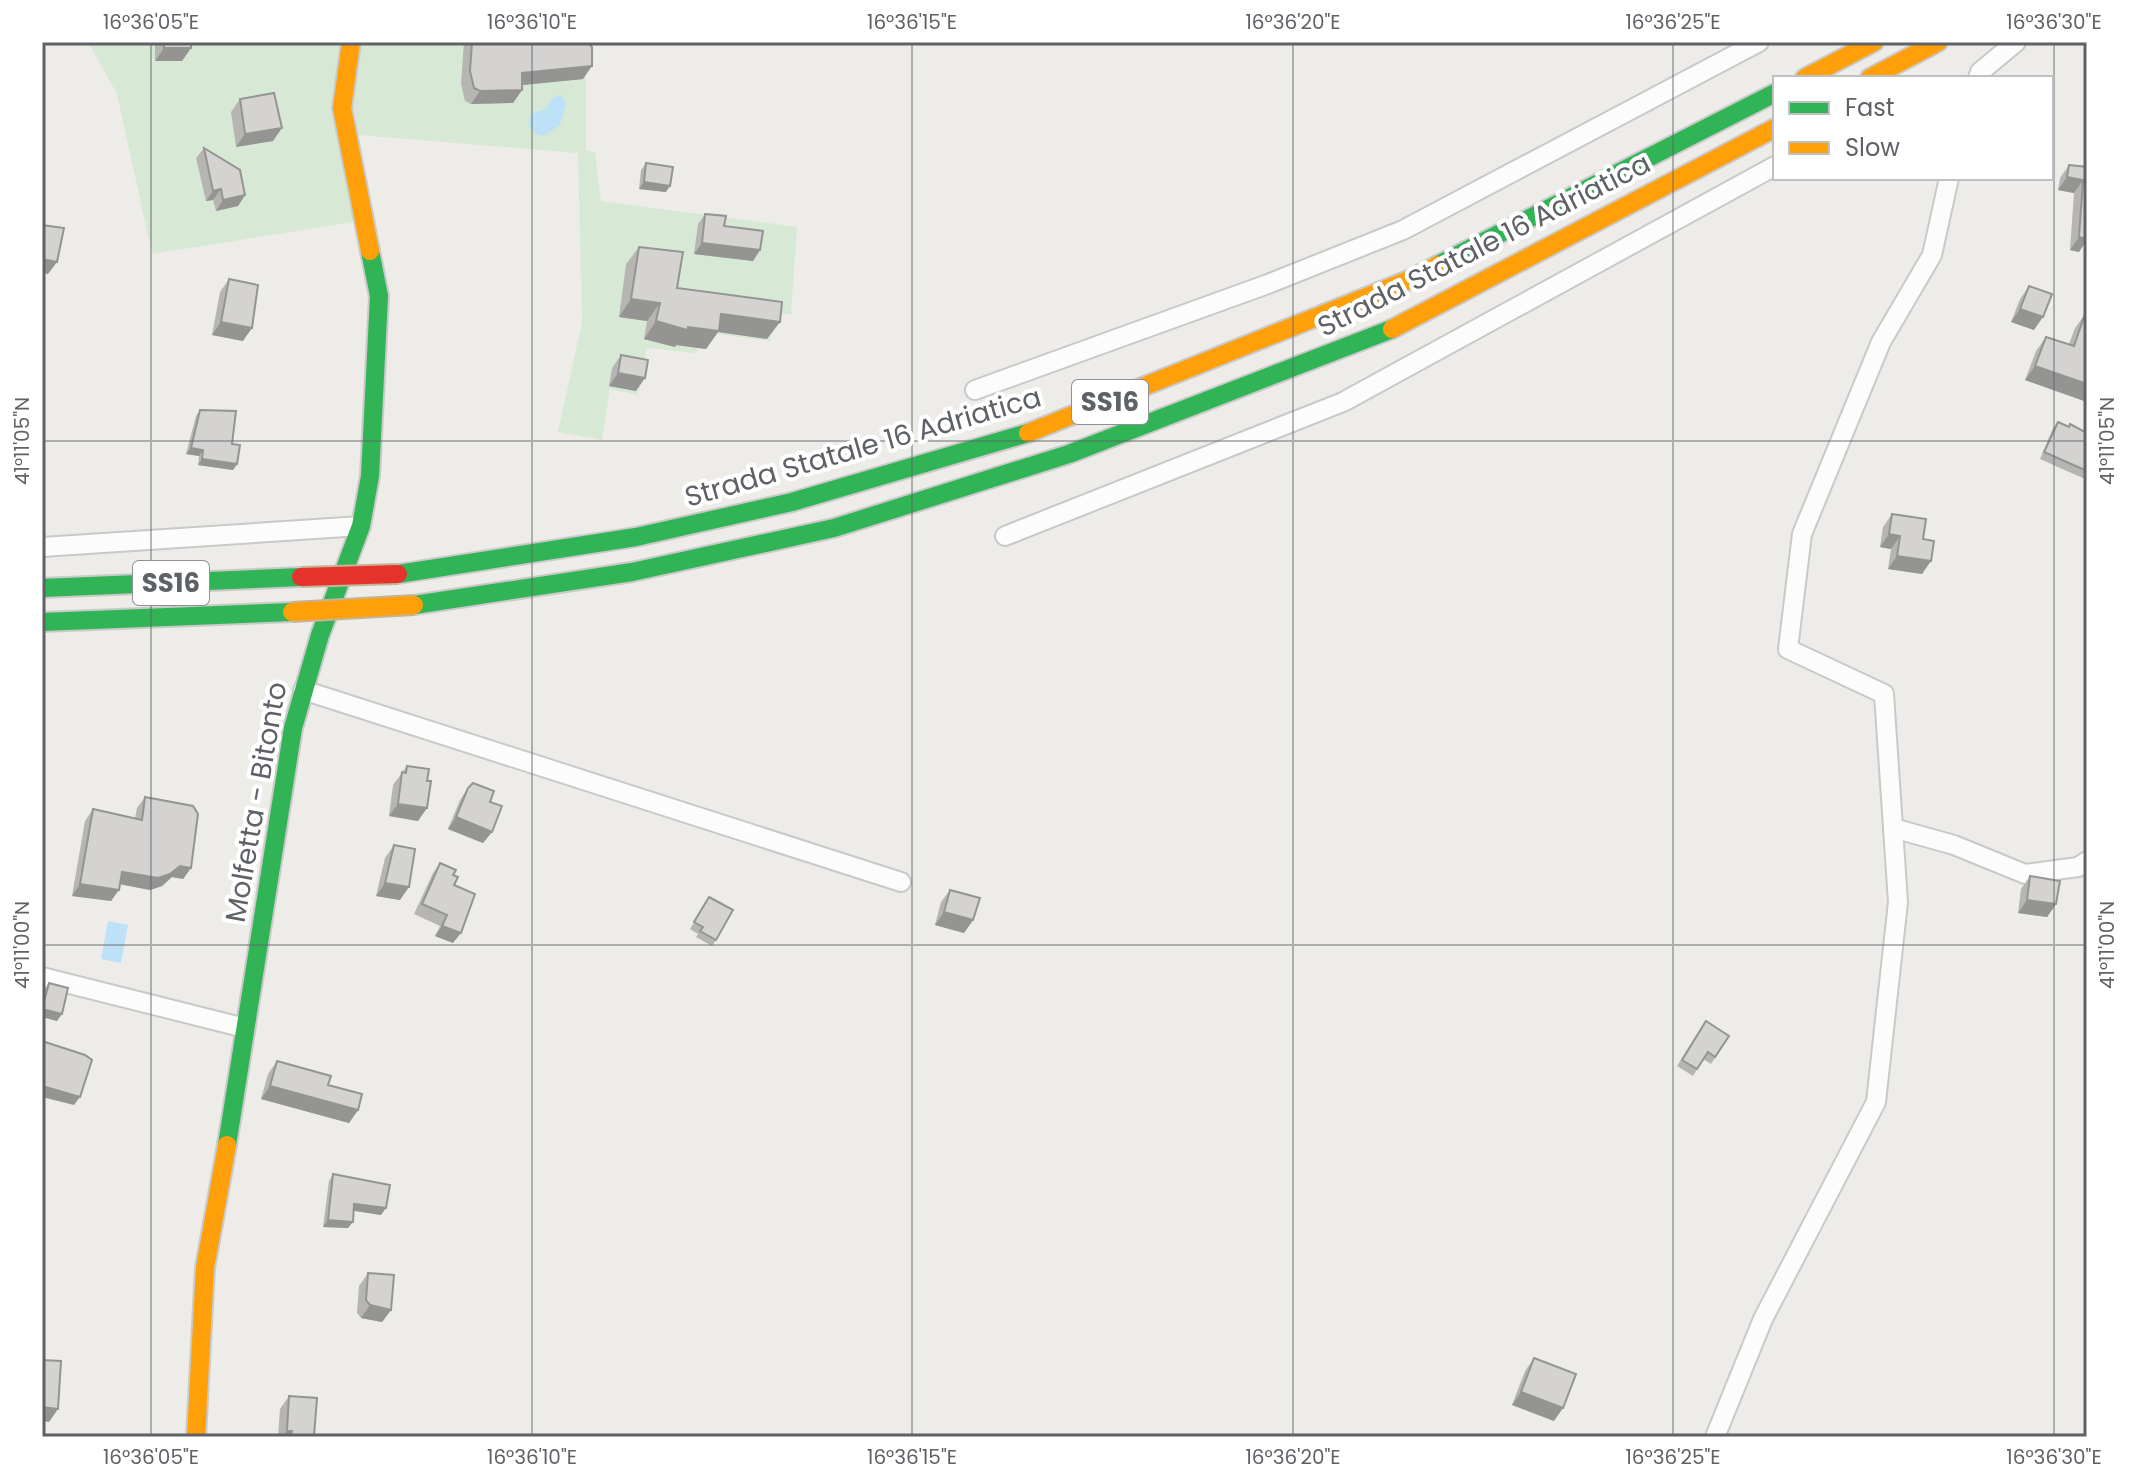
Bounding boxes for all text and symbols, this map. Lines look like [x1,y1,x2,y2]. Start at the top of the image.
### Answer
text: 16°36'05"E [103,8,199,36]
text: 16°36'10"E [487,8,577,36]
text: 16°36'15"E [867,8,957,36]
text: 16°36'20"E [1245,8,1341,36]
text: 16°36'25"E [1625,8,1721,36]
text: 16°36'30"E [2006,8,2102,36]
legend [1773,76,2053,180]
text: Fast [1845,91,1895,124]
text: Slow [1845,131,1900,164]
street label: Strada Statale 16 Adriatica [1311,144,1657,346]
street label: Strada Statale 16 Adriatica [680,377,1046,517]
road number: SS16 [1072,380,1148,424]
text: 41°11'05"N [8,397,36,485]
text: 41°11'05"N [2093,397,2121,485]
road number: SS16 [133,561,209,605]
street label: Molfetta - Bitonto [216,679,296,925]
text: 41°11'00"N [8,901,36,989]
text: 41°11'00"N [2093,901,2121,989]
text: 16°36'05"E [103,1443,199,1471]
text: 16°36'10"E [487,1443,577,1471]
text: 16°36'15"E [867,1443,957,1471]
text: 16°36'20"E [1245,1443,1341,1471]
text: 16°36'25"E [1625,1443,1721,1471]
text: 16°36'30"E [2006,1443,2102,1471]

